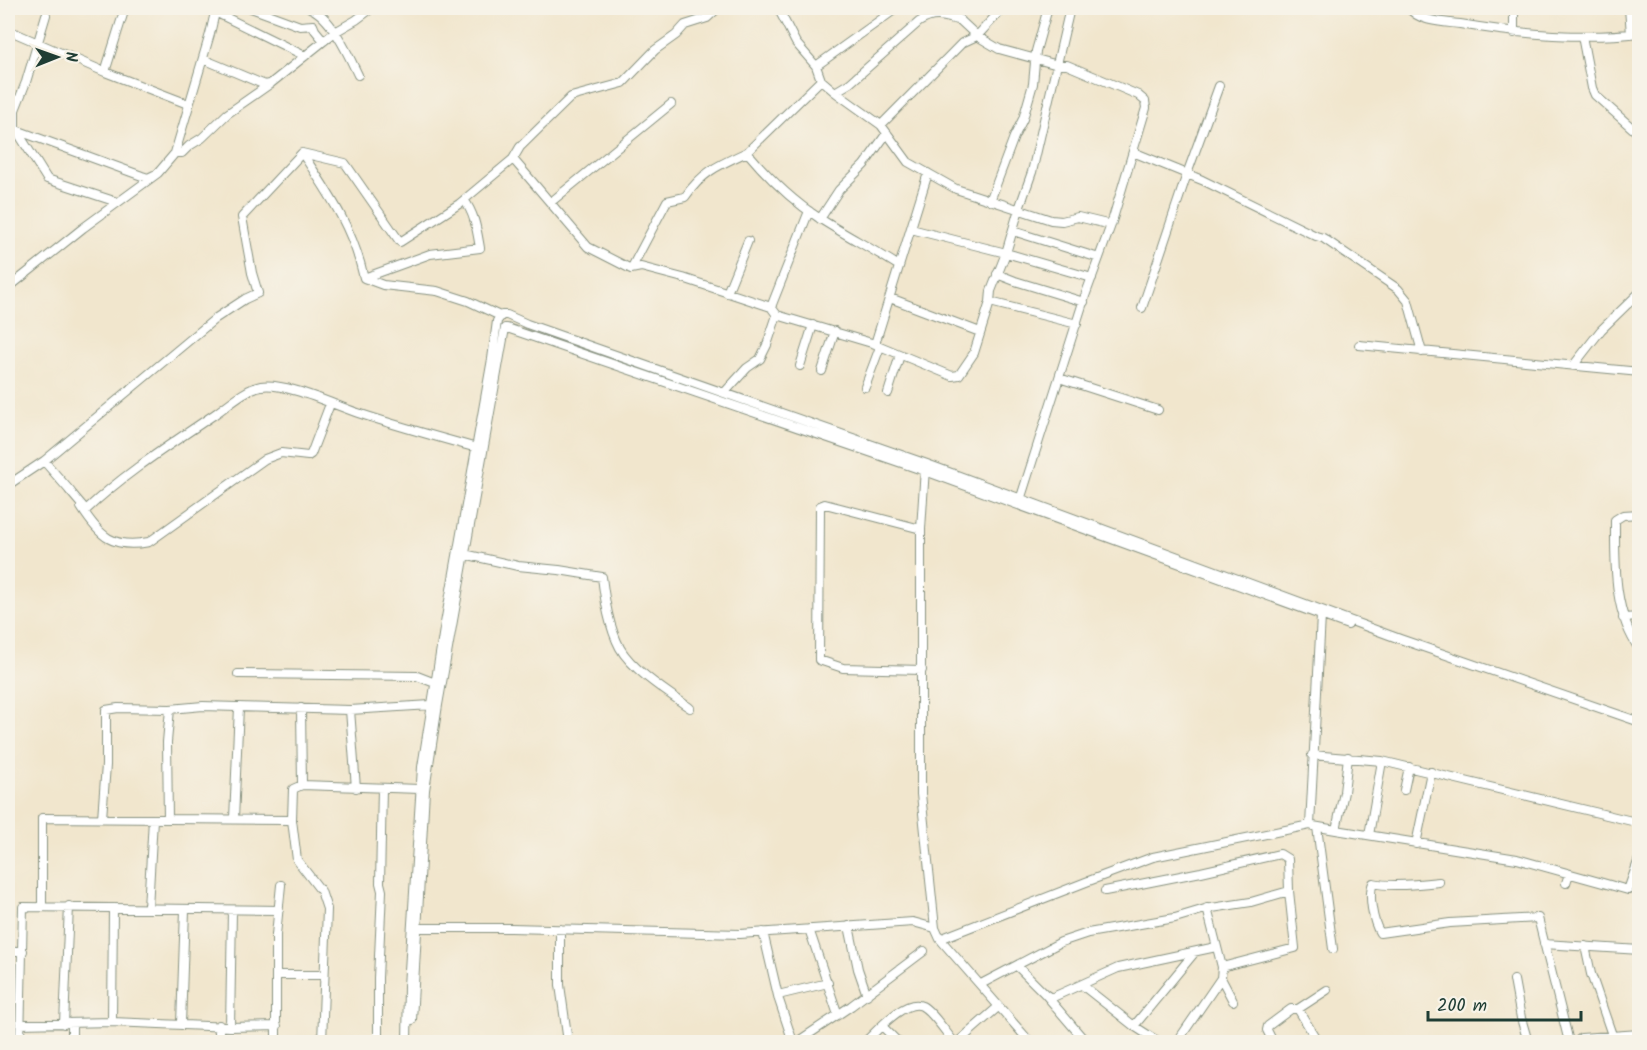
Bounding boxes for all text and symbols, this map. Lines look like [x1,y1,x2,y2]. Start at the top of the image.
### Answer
north arrow [27,27,87,87]
text: N [58,51,83,62]
scale bar [1428,984,1581,1022]
text: 200 m [1437,992,1487,1021]

